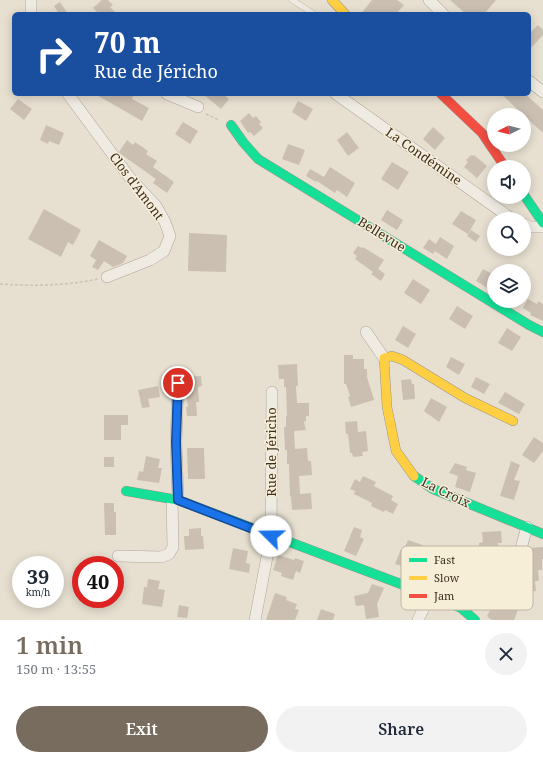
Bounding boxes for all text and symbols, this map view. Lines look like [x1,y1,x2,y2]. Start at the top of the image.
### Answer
text: 70 m [94,23,161,61]
icon: right [28,28,80,80]
text: Rue de Jéricho [94,59,218,83]
north arrow [487,108,531,152]
map controls [487,108,531,308]
street label: La Condémine [382,123,466,189]
street label: Clos d'Amont [106,148,169,224]
button: sound [487,160,531,204]
street label: Bellevue [355,212,409,256]
button: search [487,212,531,256]
button: layers [487,264,531,308]
pin [161,366,195,400]
icon: arrive [167,372,189,394]
street label: Rue de Jéricho [262,407,280,497]
street label: La Croix [419,472,474,512]
position arrow [250,515,292,557]
legend [401,546,533,610]
text: Fast [434,552,455,567]
speed limit sign: 40 [72,556,124,608]
text: 39 [27,563,49,590]
text: Slow [434,570,460,585]
text: km/h [26,585,50,599]
text: Jam [433,588,455,603]
text: 1 min [16,628,83,661]
button: close [485,633,527,675]
text: 150 m · 13:55 [16,660,96,678]
button: Exit [16,706,268,752]
button: Share [276,706,527,752]

